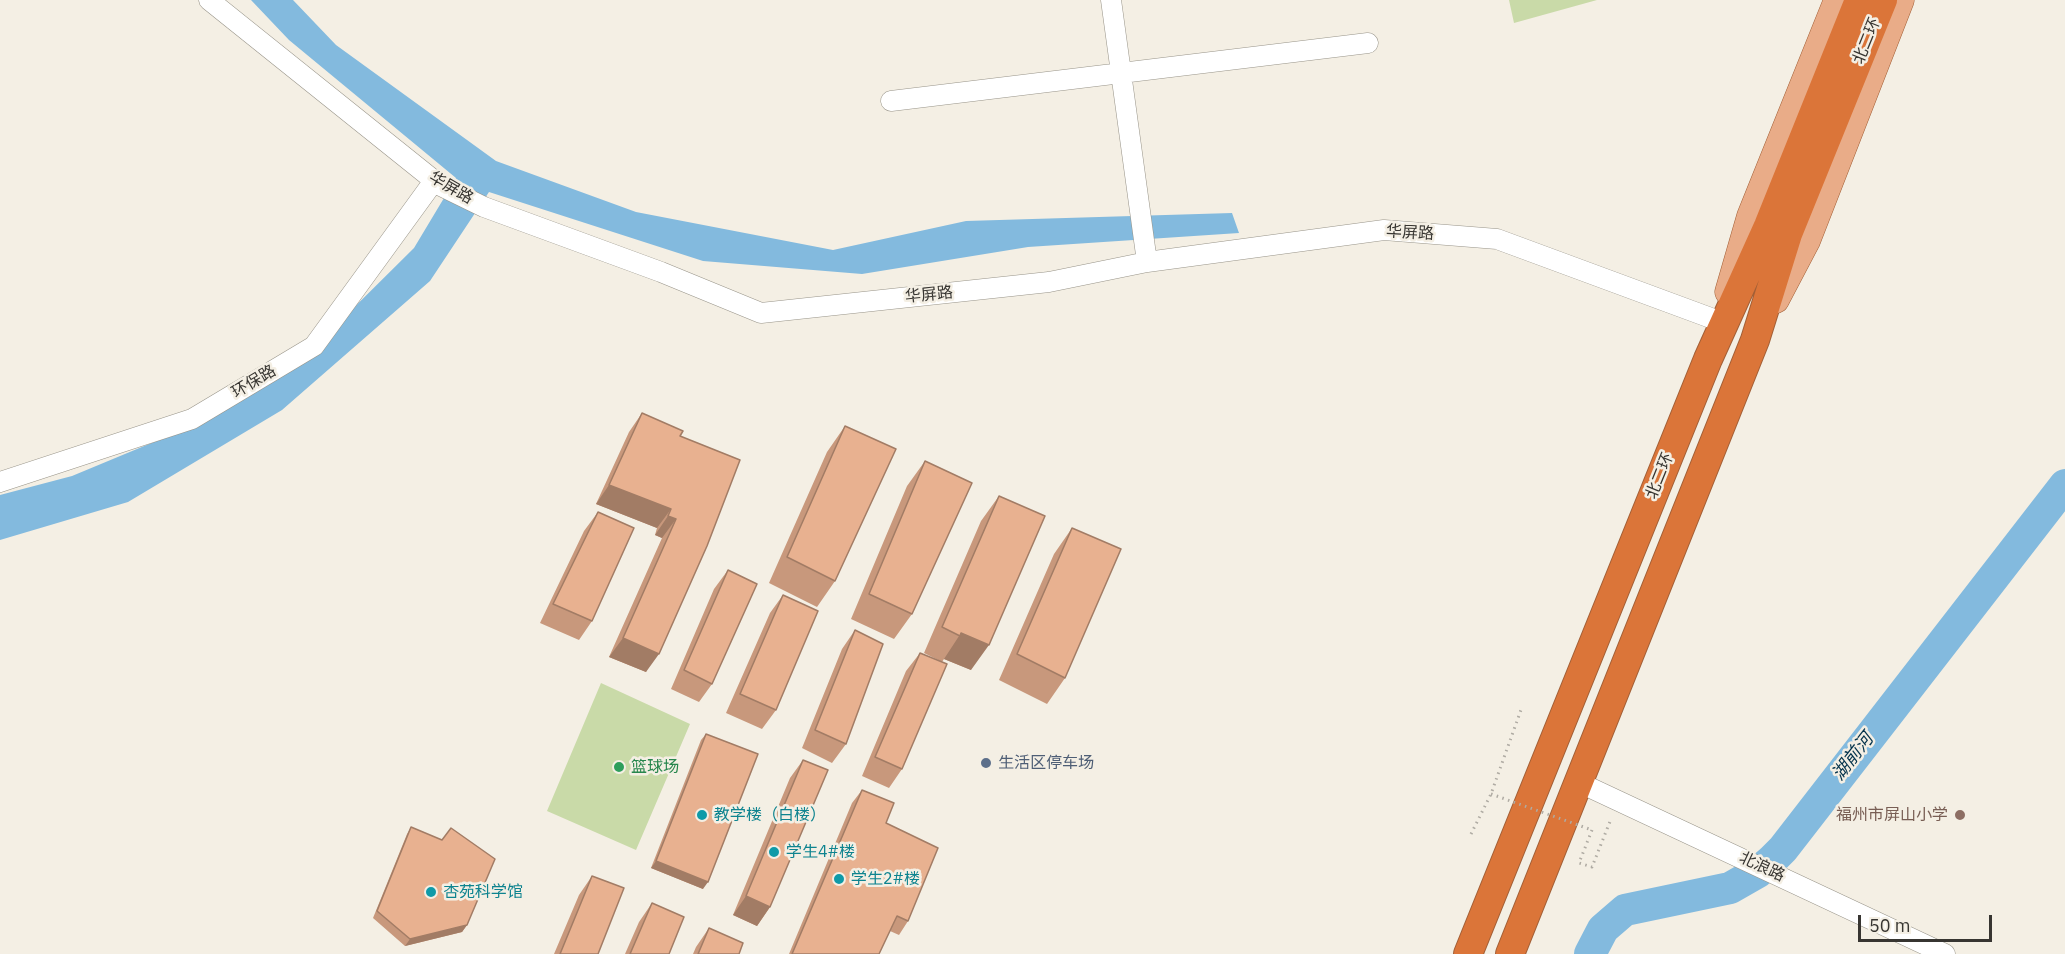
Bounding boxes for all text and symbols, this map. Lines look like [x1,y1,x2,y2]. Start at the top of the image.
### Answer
street label: 北二环 [1849,15,1885,67]
street label: 华屏路 [425,168,477,208]
street label: 华屏路 [1386,222,1434,244]
street label: 华屏路 [904,283,954,307]
street label: 环保路 [228,361,280,403]
street label: 北二环 [1642,450,1678,502]
water label: 湖前河 [1828,729,1878,785]
place label: 生活区停车场 [998,753,1094,773]
marker: 生活区停车场 [979,756,993,770]
place label: 篮球场 [631,757,679,777]
marker: 篮球场 [612,760,626,774]
place label: 教学楼（白楼） [714,805,826,825]
place label: 福州市屏山小学 [1836,805,1948,825]
marker: 教学楼（白楼） [695,808,709,822]
marker: 福州市屏山小学 [1953,808,1967,822]
place label: 学生4#楼 [786,842,855,862]
marker: 学生4#楼 [767,845,781,859]
street label: 北浪路 [1736,848,1788,886]
place label: 学生2#楼 [851,869,920,889]
marker: 学生2#楼 [832,872,846,886]
place label: 杏苑科学馆 [443,882,523,902]
marker: 杏苑科学馆 [424,885,438,899]
scale bar [1861,903,1994,941]
text: 50 m [1869,914,1911,937]

